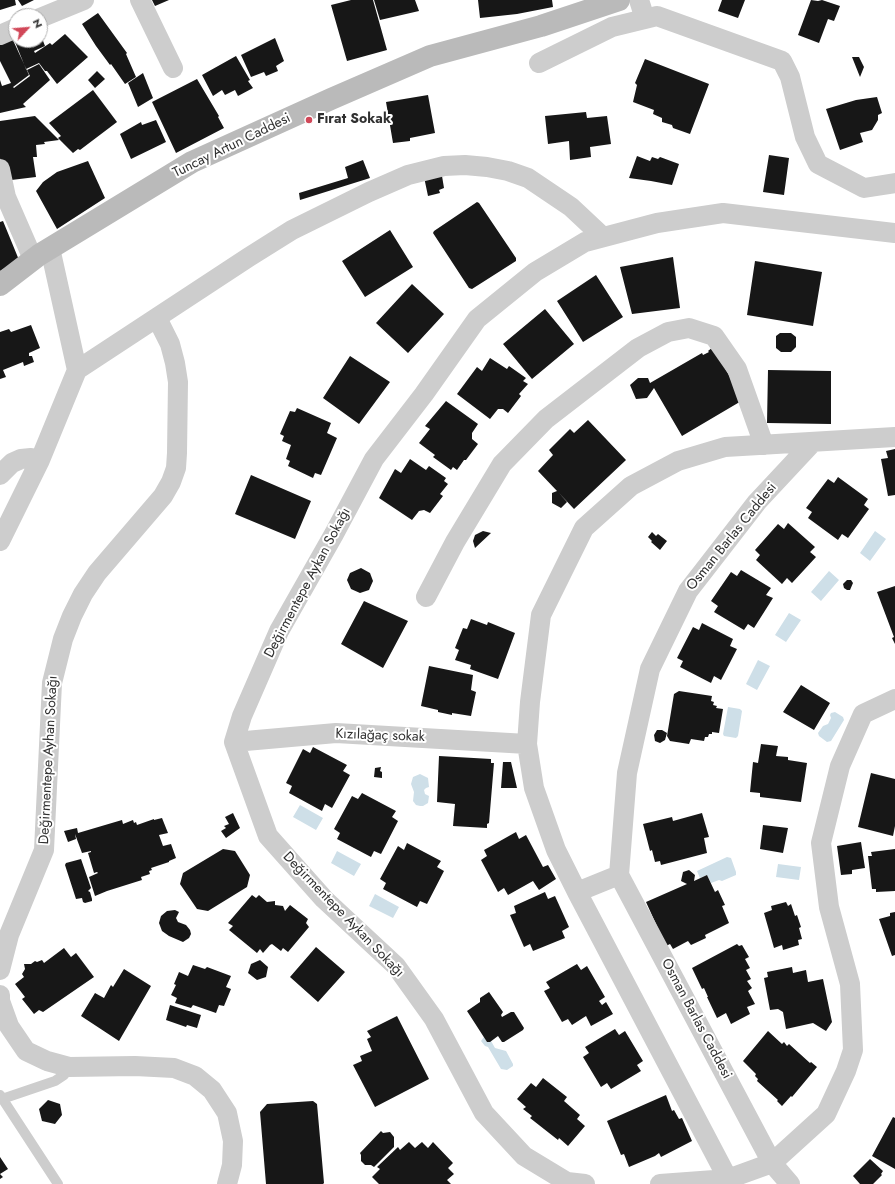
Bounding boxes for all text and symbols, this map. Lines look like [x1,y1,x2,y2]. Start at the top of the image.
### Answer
north arrow [8,8,48,48]
text: N [29,16,47,31]
street label: Tuncay Artun Caddesi [170,110,294,182]
place label: Fırat Sokak [317,112,391,128]
marker: Fırat Sokak [304,115,314,125]
street label: Osman Barlas Caddesi [683,480,781,594]
street label: Değirmentepe Aykan Sokağı [261,505,355,661]
street label: Değirmentepe Ayhan Sokağı [36,675,62,845]
street label: Kızılağaç sokak [335,726,425,746]
street label: Değirmentepe Aykan Sokağı [279,849,407,981]
street label: Osman Barlas Caddesi [657,956,735,1082]

